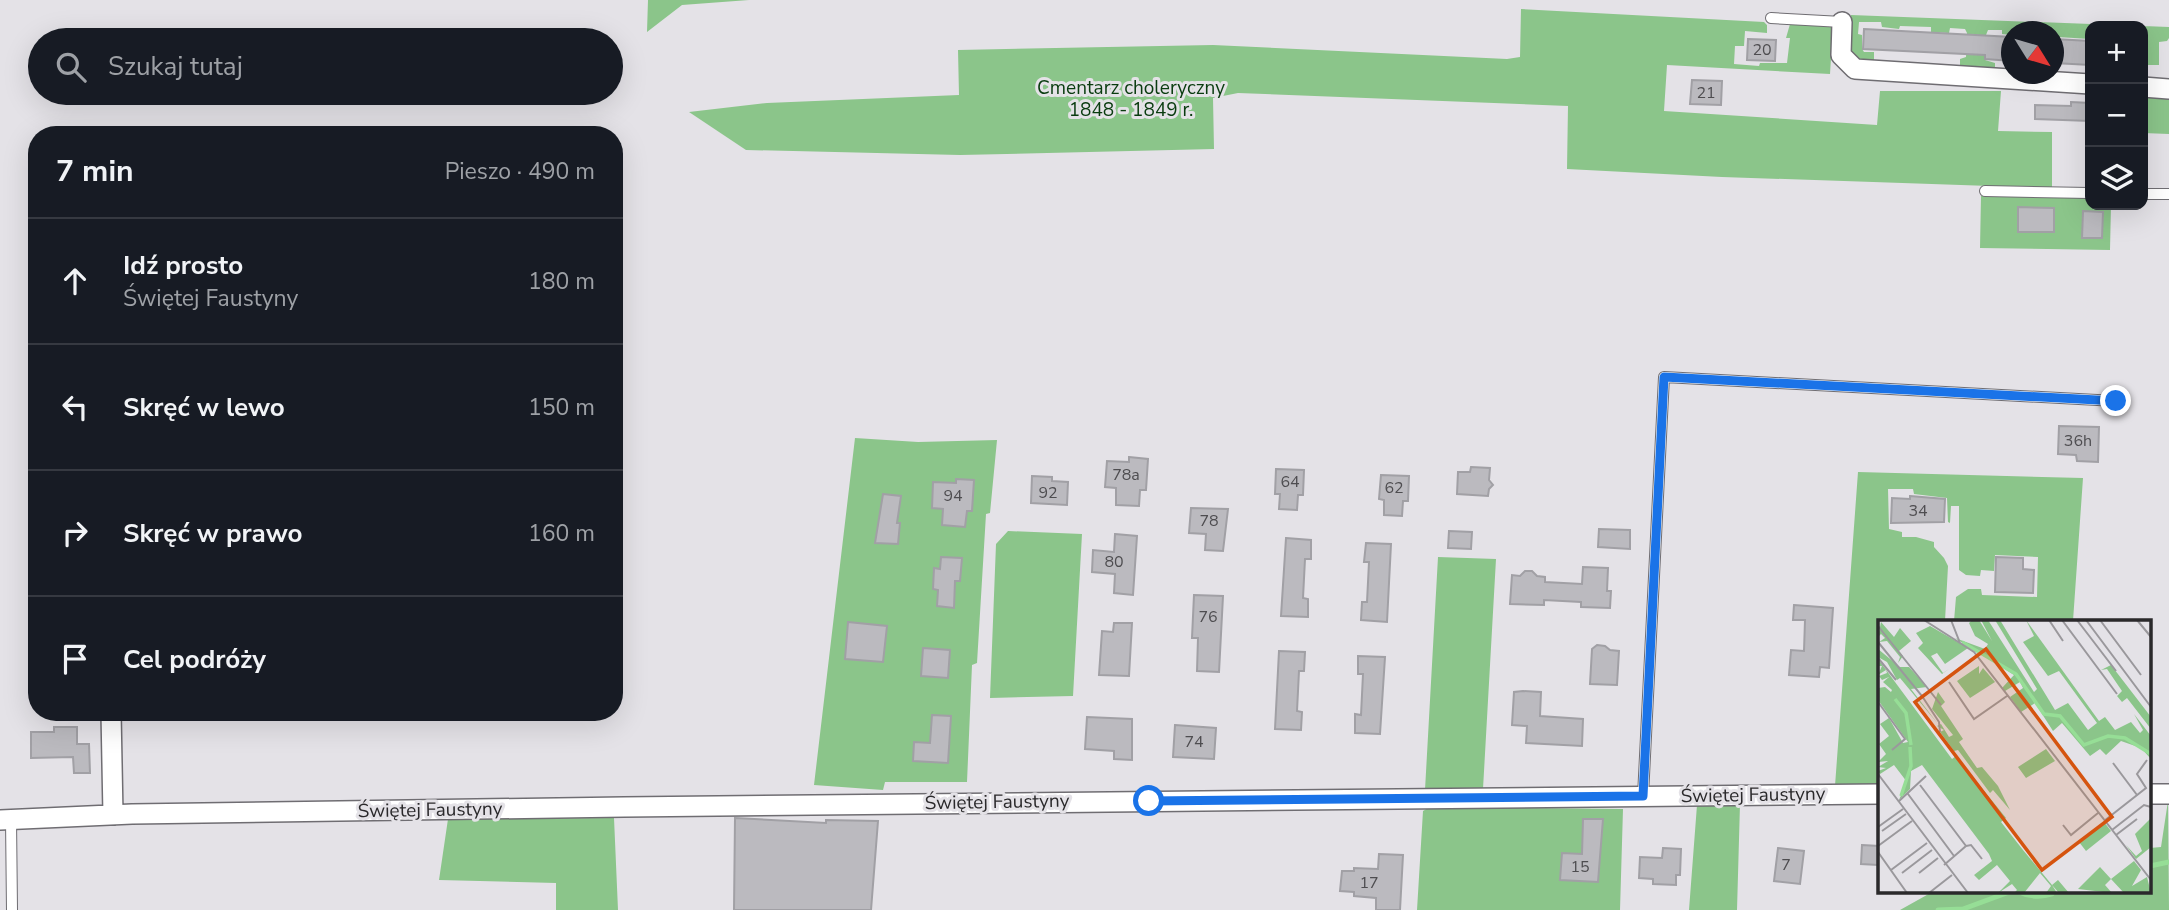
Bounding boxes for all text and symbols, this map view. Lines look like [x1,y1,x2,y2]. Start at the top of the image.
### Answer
north arrow [2001,21,2064,84]
map controls [2085,21,2148,210]
button: + [2085,21,2148,84]
search box [28,28,623,105]
house number: 20 [1752,39,1772,61]
icon: search [52,48,90,86]
text: Szukaj tutaj [108,49,243,84]
park label: Cmentarz choleryczny 1848 - 1849 r. [1037,75,1225,123]
house number: 21 [1696,82,1716,104]
button: − [2085,84,2148,147]
button: layers [2085,147,2148,210]
text: 7 min [56,151,134,192]
text: Pieszo · 490 m [445,156,595,187]
text: Idź prosto [123,248,243,283]
icon: ahead [56,262,94,300]
text: 180 m [528,266,595,297]
text: Świętej Faustyny [123,283,298,314]
route end [2100,385,2131,416]
icon: left [56,388,94,426]
text: Skręć w lewo [123,390,285,425]
text: 150 m [528,392,595,423]
house number: 36h [2064,430,2092,452]
house number: 78a [1112,464,1140,486]
house number: 64 [1280,471,1300,493]
house number: 62 [1384,477,1404,499]
house number: 92 [1038,482,1058,504]
house number: 94 [943,485,963,507]
house number: 34 [1908,500,1928,522]
house number: 78 [1199,510,1219,532]
icon: right [56,514,94,552]
text: Skręć w prawo [123,516,303,551]
text: 160 m [528,518,595,549]
house number: 80 [1104,551,1124,573]
house number: 76 [1198,606,1218,628]
inset map [1878,620,2152,892]
icon: arrive [56,640,94,678]
text: Cel podróży [123,642,266,677]
house number: 74 [1184,731,1204,753]
street label: Świętej Faustyny [1680,781,1826,809]
route start [1133,785,1164,816]
street label: Świętej Faustyny [924,788,1070,816]
street label: Świętej Faustyny [357,796,503,824]
house number: 7 [1781,854,1791,876]
house number: 15 [1570,856,1590,878]
house number: 17 [1359,872,1379,894]

